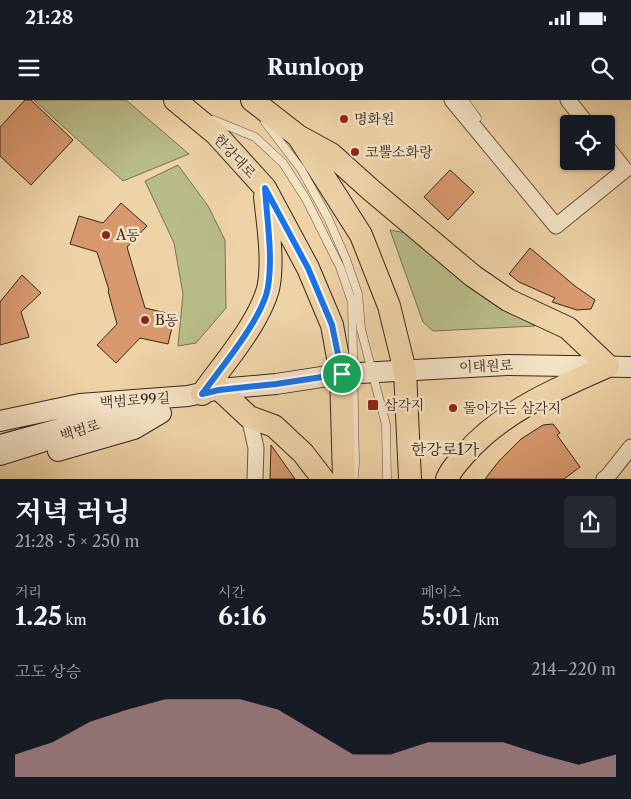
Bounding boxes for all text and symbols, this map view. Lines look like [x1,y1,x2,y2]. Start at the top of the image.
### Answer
text: 21:28 [25,6,73,29]
icon: menu [15,54,43,82]
text: Runloop [267,54,364,81]
icon: search [588,54,616,82]
place label: 명화원 [354,110,395,128]
marker: 명화원 [338,113,350,125]
map controls [560,115,615,170]
button: locate [560,115,615,170]
street label: 한강대로 [210,130,260,182]
place label: 코뿔소화랑 [365,143,433,161]
marker: 코뿔소화랑 [349,146,361,158]
place label: A동 [115,226,140,244]
marker: A동 [100,229,112,241]
place label: B동 [155,311,179,329]
marker: B동 [139,314,151,326]
pin [321,353,363,395]
street label: 이태원로 [459,356,514,376]
icon: arrive [328,360,356,388]
street label: 백범로99길 [99,389,171,411]
place label: 삼각지 [384,396,425,414]
marker: 삼각지 [366,398,380,412]
place label: 돌아가는 삼각지 [463,399,561,417]
marker: 돌아가는 삼각지 [447,402,459,414]
street label: 백범로 [58,415,102,445]
district label: 한강로1가 [411,439,480,459]
text: 저녁 러닝 [15,495,130,529]
button: share [564,496,616,548]
text: 21:28 · 5 × 250 m [15,531,139,551]
text: 거리 [15,583,42,601]
text: 시간 [218,583,245,601]
text: 페이스 [421,583,462,601]
text: 1.25 [15,601,62,632]
text: 6:16 [218,601,267,632]
text: 5:01 [421,601,469,632]
text: km [62,611,87,629]
text: /km [469,611,499,629]
text: 214–220 m [531,659,616,679]
text: 고도 상승 [15,661,81,681]

